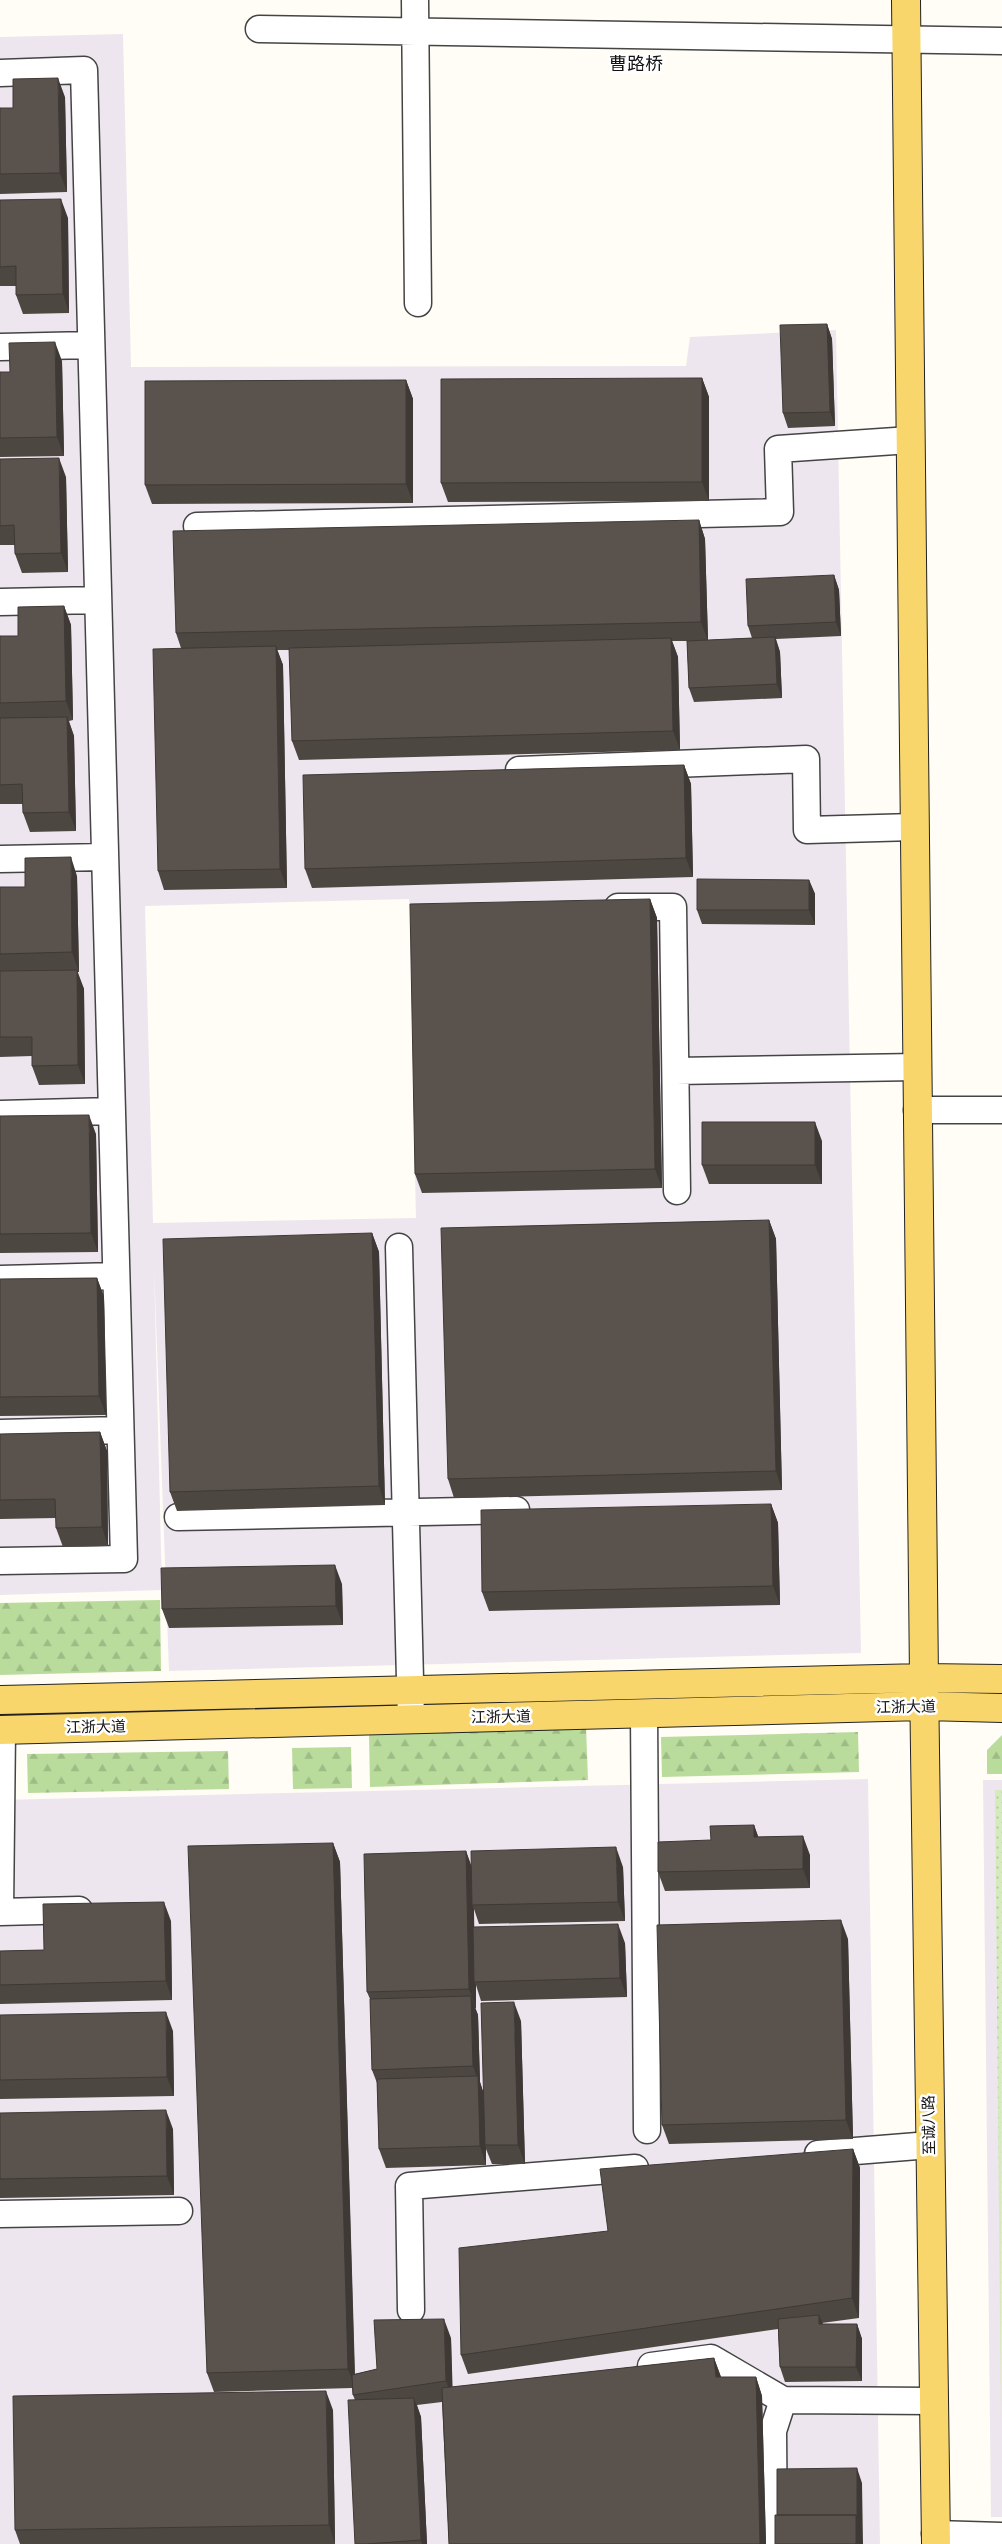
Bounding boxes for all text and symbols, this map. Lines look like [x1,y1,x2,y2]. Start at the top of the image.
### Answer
district label: 曹路桥 [609,54,663,74]
street label: 江浙大道 [876,1698,936,1716]
street label: 江浙大道 [471,1708,531,1726]
street label: 江浙大道 [66,1718,126,1736]
street label: 至诚八路 [920,2095,938,2155]

